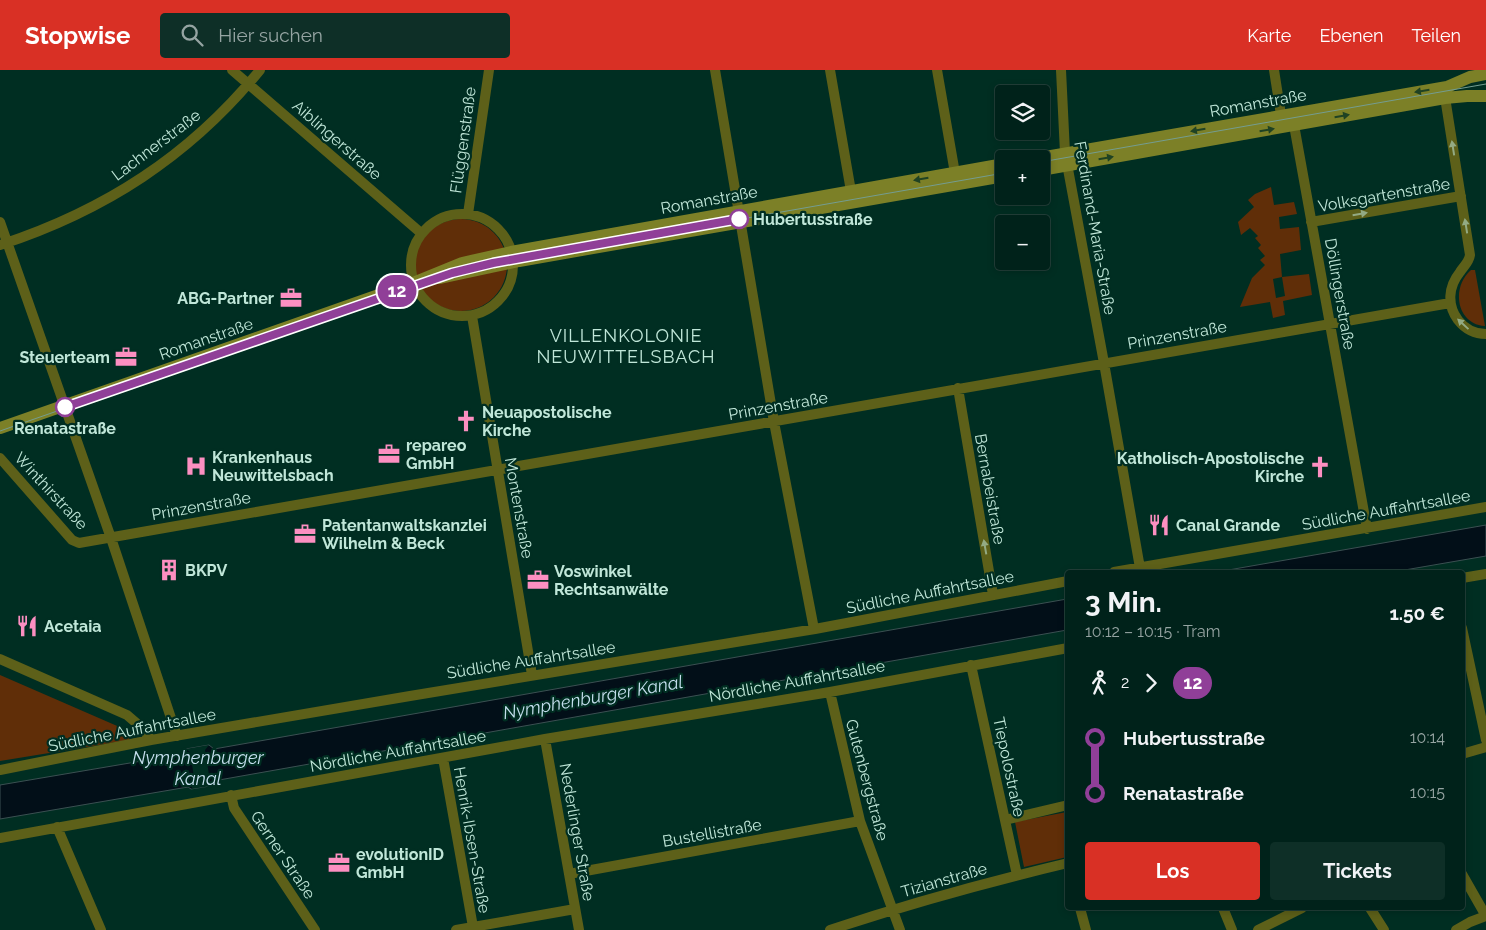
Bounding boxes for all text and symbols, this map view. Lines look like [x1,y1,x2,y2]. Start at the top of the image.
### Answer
search box [160,13,510,58]
text: Stopwise [25,21,130,50]
icon: search [178,21,206,49]
text: Hier suchen [218,24,323,46]
text: Karte [1247,25,1291,46]
text: Ebenen [1319,25,1384,46]
text: Teilen [1412,25,1461,46]
map controls [995,85,1050,270]
button: layers [995,85,1050,140]
street label: Romanstraße [1208,85,1308,121]
street label: Flüggenstraße [446,86,480,194]
one-way arrow [1414,87,1430,95]
street label: Aiblingerstraße [289,96,385,184]
street label: Lachnerstraße [108,105,204,185]
one-way arrow [1334,112,1350,120]
one-way arrow [1259,125,1275,133]
one-way arrow [1190,126,1206,134]
street label: Ferdinand-Maria-Straße [1070,140,1120,316]
one-way arrow [1449,140,1457,156]
button: + [995,150,1050,205]
one-way arrow [1099,153,1115,161]
street label: Volksgartenstraße [1317,174,1451,216]
one-way arrow [913,175,929,183]
street label: Romanstraße [659,182,759,218]
marker: Hubertusstraße [729,209,749,229]
place label: Hubertusstraße [753,210,873,229]
one-way arrow [1352,210,1368,218]
button: − [995,215,1050,270]
one-way arrow [1461,218,1469,234]
street label: Döllingerstraße [1321,237,1359,351]
line badge: 12 [374,275,420,307]
text: 12 [387,280,407,301]
office icon: ABG-Partner [278,285,304,311]
place label: ABG-Partner [177,289,274,308]
street label: Romanstraße [157,314,255,364]
street label: Prinzenstraße [1126,317,1228,353]
one-way arrow [1458,318,1470,330]
district label: VILLENKOLONIE NEUWITTELSBACH [536,325,716,367]
office icon: Steuerteam [113,344,139,370]
place label: Steuerteam [19,348,110,367]
street label: Prinzenstraße [727,388,829,424]
marker: Renatastraße [55,397,75,417]
place label: Neuapostolische Kirche [482,403,612,440]
church icon: Neuapostolische Kirche [453,408,479,434]
place label: Renatastraße [14,419,116,438]
street label: Bernabeistraße [971,432,1009,546]
place label: repareo GmbH [406,436,467,473]
office icon: repareo GmbH [376,441,402,467]
street label: Winthirstraße [10,448,92,534]
place label: Krankenhaus Neuwittelsbach [212,448,334,485]
place label: Katholisch-Apostolische Kirche [1117,449,1304,486]
hospital icon: Krankenhaus Neuwittelsbach [183,453,209,479]
church icon: Katholisch-Apostolische Kirche [1307,454,1333,480]
street label: Montenstraße [501,456,537,560]
street label: Südliche Auffahrtsallee [1300,486,1472,534]
street label: Prinzenstraße [150,488,252,524]
restaurant icon: Canal Grande [1146,512,1172,538]
place label: Patentanwaltskanzlei Wilhelm & Beck [322,516,487,553]
place label: Canal Grande [1176,516,1280,535]
office icon: Patentanwaltskanzlei Wilhelm & Beck [292,521,318,547]
one-way arrow [981,538,989,554]
building icon: BKPV [156,557,182,583]
place label: BKPV [185,561,227,580]
place label: Voswinkel Rechtsanwälte [554,562,669,599]
street label: Südliche Auffahrtsallee [845,566,1015,618]
office icon: Voswinkel Rechtsanwälte [525,567,551,593]
text: 3 Min. [1085,586,1162,619]
text: 1.50 € [1389,602,1445,624]
restaurant icon: Acetaia [14,613,40,639]
place label: Acetaia [44,617,102,636]
text: 10:12 – 10:15 · Tram [1085,622,1220,641]
street label: Südliche Auffahrtsallee [445,637,617,683]
street label: Nördliche Auffahrtsallee [708,656,886,706]
icon: walk [1085,669,1113,697]
icon: forward [1137,669,1165,697]
water label: Nymphenburger Kanal [501,671,685,723]
text: 12 [1183,672,1202,693]
text: 2 [1121,673,1129,692]
street label: Südliche Auffahrtsallee [47,704,217,756]
street label: Tiepolostraße [989,715,1029,819]
street label: Gutenbergstraße [842,717,892,843]
street label: Nördliche Auffahrtsallee [309,726,487,776]
text: Hubertusstraße [1123,727,1265,749]
text: 10:14 [1410,728,1445,747]
water label: Nymphenburger Kanal [132,747,265,789]
street label: Nederlinger Straße [556,762,598,902]
street label: Henrik-Ibsen-Straße [450,765,494,915]
text: Renatastraße [1123,782,1244,804]
text: 10:15 [1410,783,1445,802]
street label: Gerner Straße [247,807,319,903]
street label: Bustellistraße [661,815,763,851]
button: Los [1085,842,1260,900]
button: Tickets [1270,842,1445,900]
place label: evolutionID GmbH [356,845,444,882]
office icon: evolutionID GmbH [326,850,352,876]
street label: Tizianstraße [899,859,989,901]

